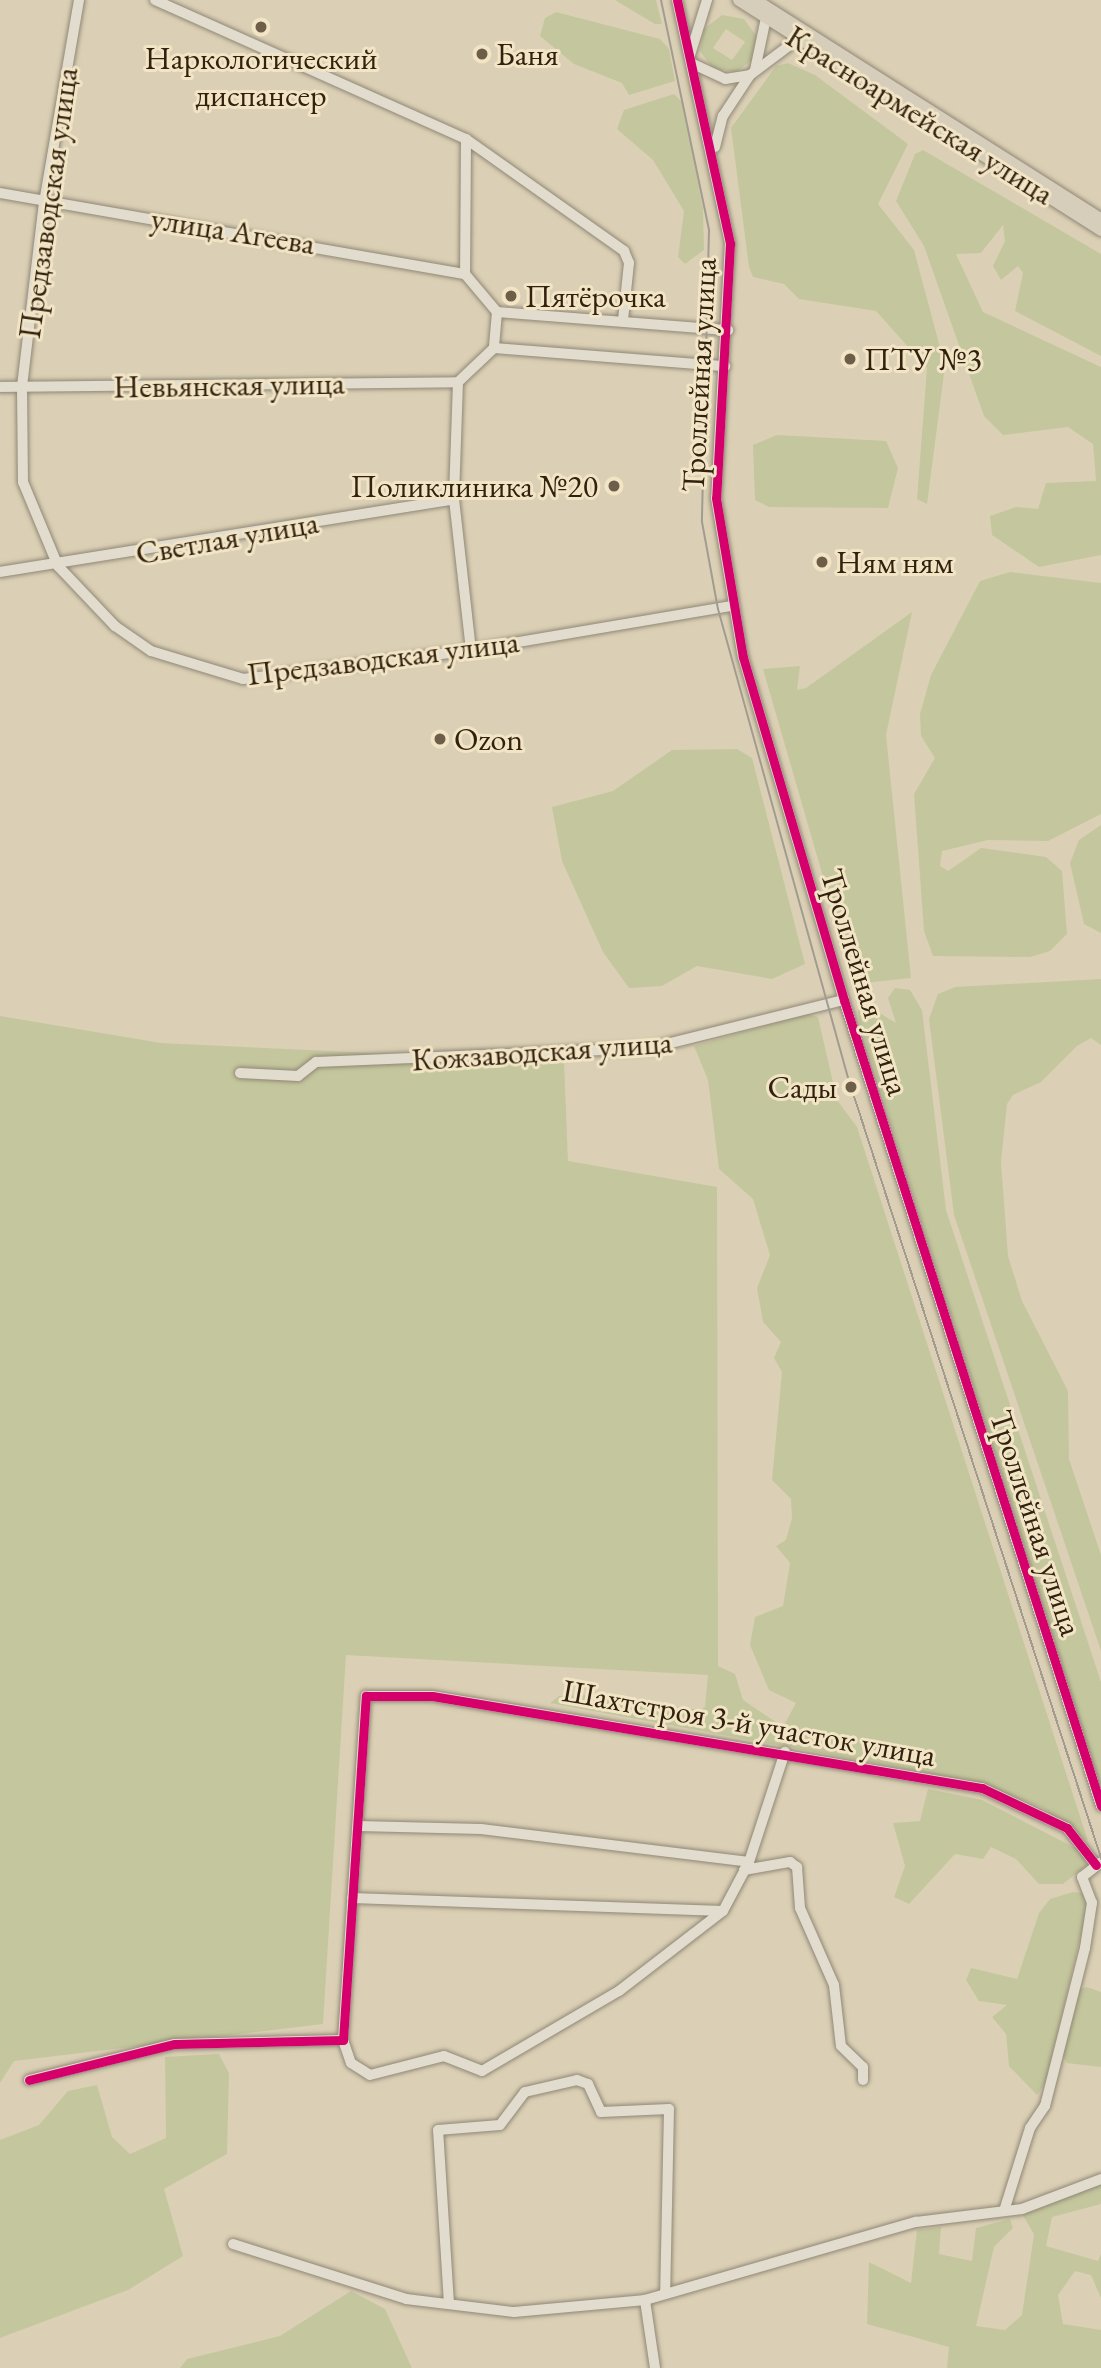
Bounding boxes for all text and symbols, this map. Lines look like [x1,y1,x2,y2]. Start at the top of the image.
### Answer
marker: Наркологический диспансер [251,17,271,37]
street label: Красноармейская улица [779,17,1061,213]
place label: Баня [496,35,559,73]
place label: Наркологический диспансер [145,40,377,115]
marker: Баня [474,46,490,62]
street label: Предзаводская улица [10,65,86,341]
street label: улица Агеева [148,199,318,263]
street label: Троллейная улица [674,257,724,493]
place label: Пятёрочка [525,277,666,315]
marker: Пятёрочка [503,288,519,304]
place label: ПТУ №3 [864,340,982,378]
marker: ПТУ №3 [842,351,858,367]
street label: Невьянская улица [113,364,345,406]
place label: Поликлиника №20 [351,467,598,505]
marker: Поликлиника №20 [604,476,624,496]
street label: Светлая улица [133,503,321,573]
place label: Ням ням [836,543,954,581]
marker: Ням ням [814,554,830,570]
street label: Предзаводская улица [245,622,521,694]
place label: Ozon [454,720,523,758]
marker: Ozon [432,731,448,747]
street label: Троллейная улица [812,864,918,1100]
street label: Кожзаводская улица [410,1023,674,1079]
place label: Сады [767,1068,837,1106]
marker: Сады [843,1079,859,1095]
street label: Троллейная улица [981,1405,1091,1641]
street label: Шахтстроя 3-й участок улица [559,1671,939,1775]

